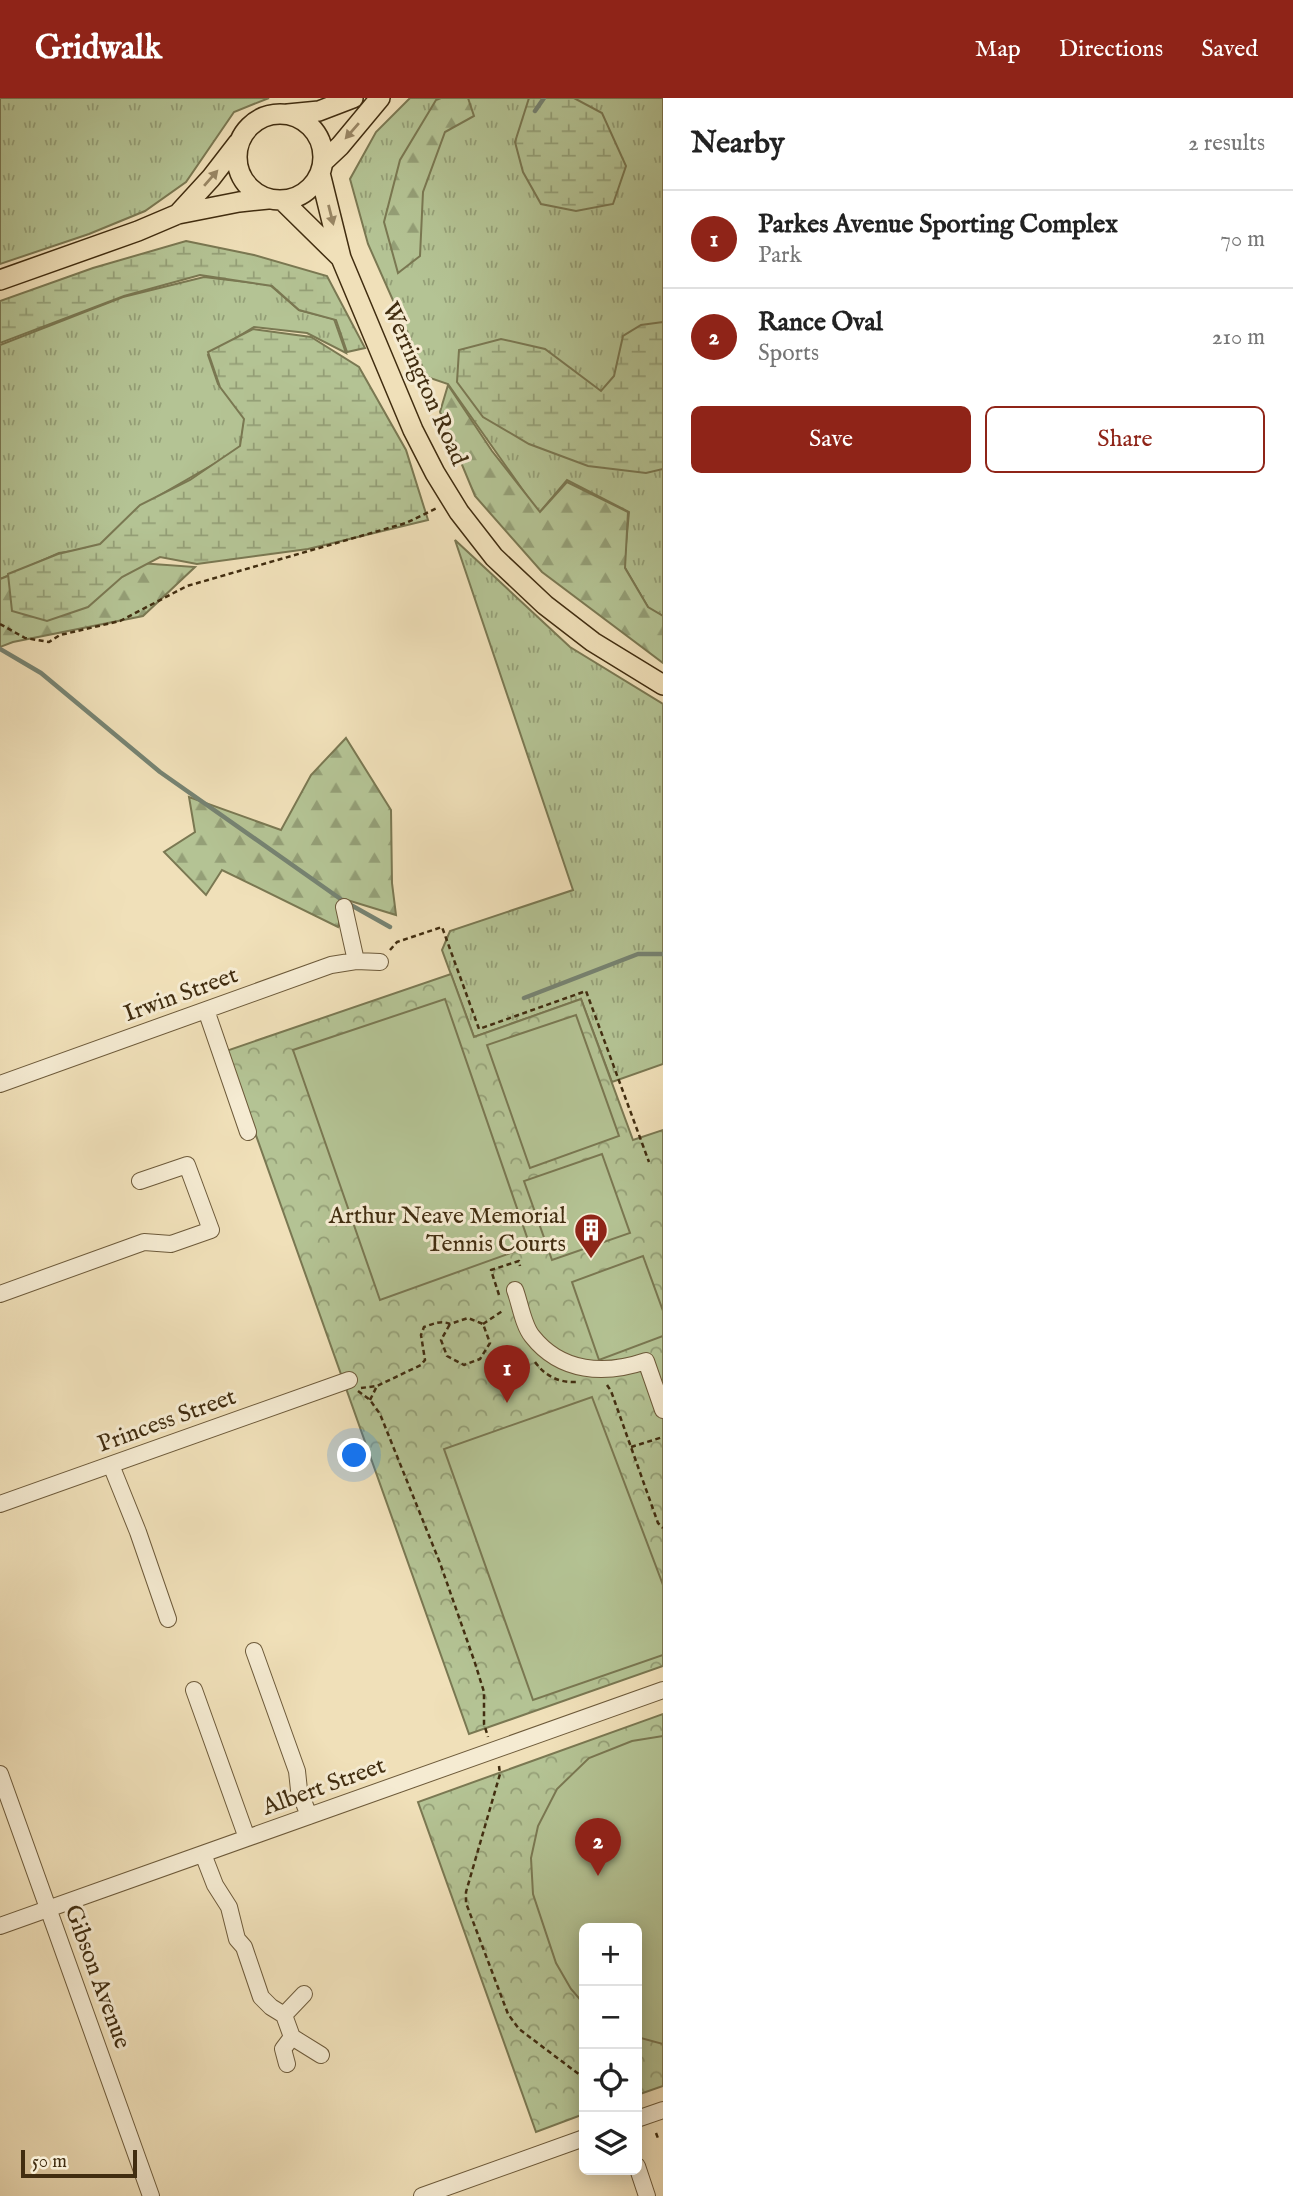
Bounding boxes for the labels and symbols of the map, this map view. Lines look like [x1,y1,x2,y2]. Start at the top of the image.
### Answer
one-way arrow [345,122,361,139]
one-way arrow [203,169,218,186]
one-way arrow [325,205,336,227]
street label: Werrington Road [374,297,474,471]
street label: Irwin Street [120,960,242,1030]
place label: Arthur Neave Memorial Tennis Courts [328,1201,566,1260]
building icon: Arthur Neave Memorial Tennis Courts [572,1211,610,1260]
pin: 1 [484,1345,530,1403]
street label: Princess Street [94,1382,240,1460]
your location [337,1438,371,1472]
street label: Albert Street [257,1750,390,1824]
pin: 2 [575,1818,621,1876]
street label: Gibson Avenue [57,1901,137,2053]
scale bar [21,2147,136,2179]

